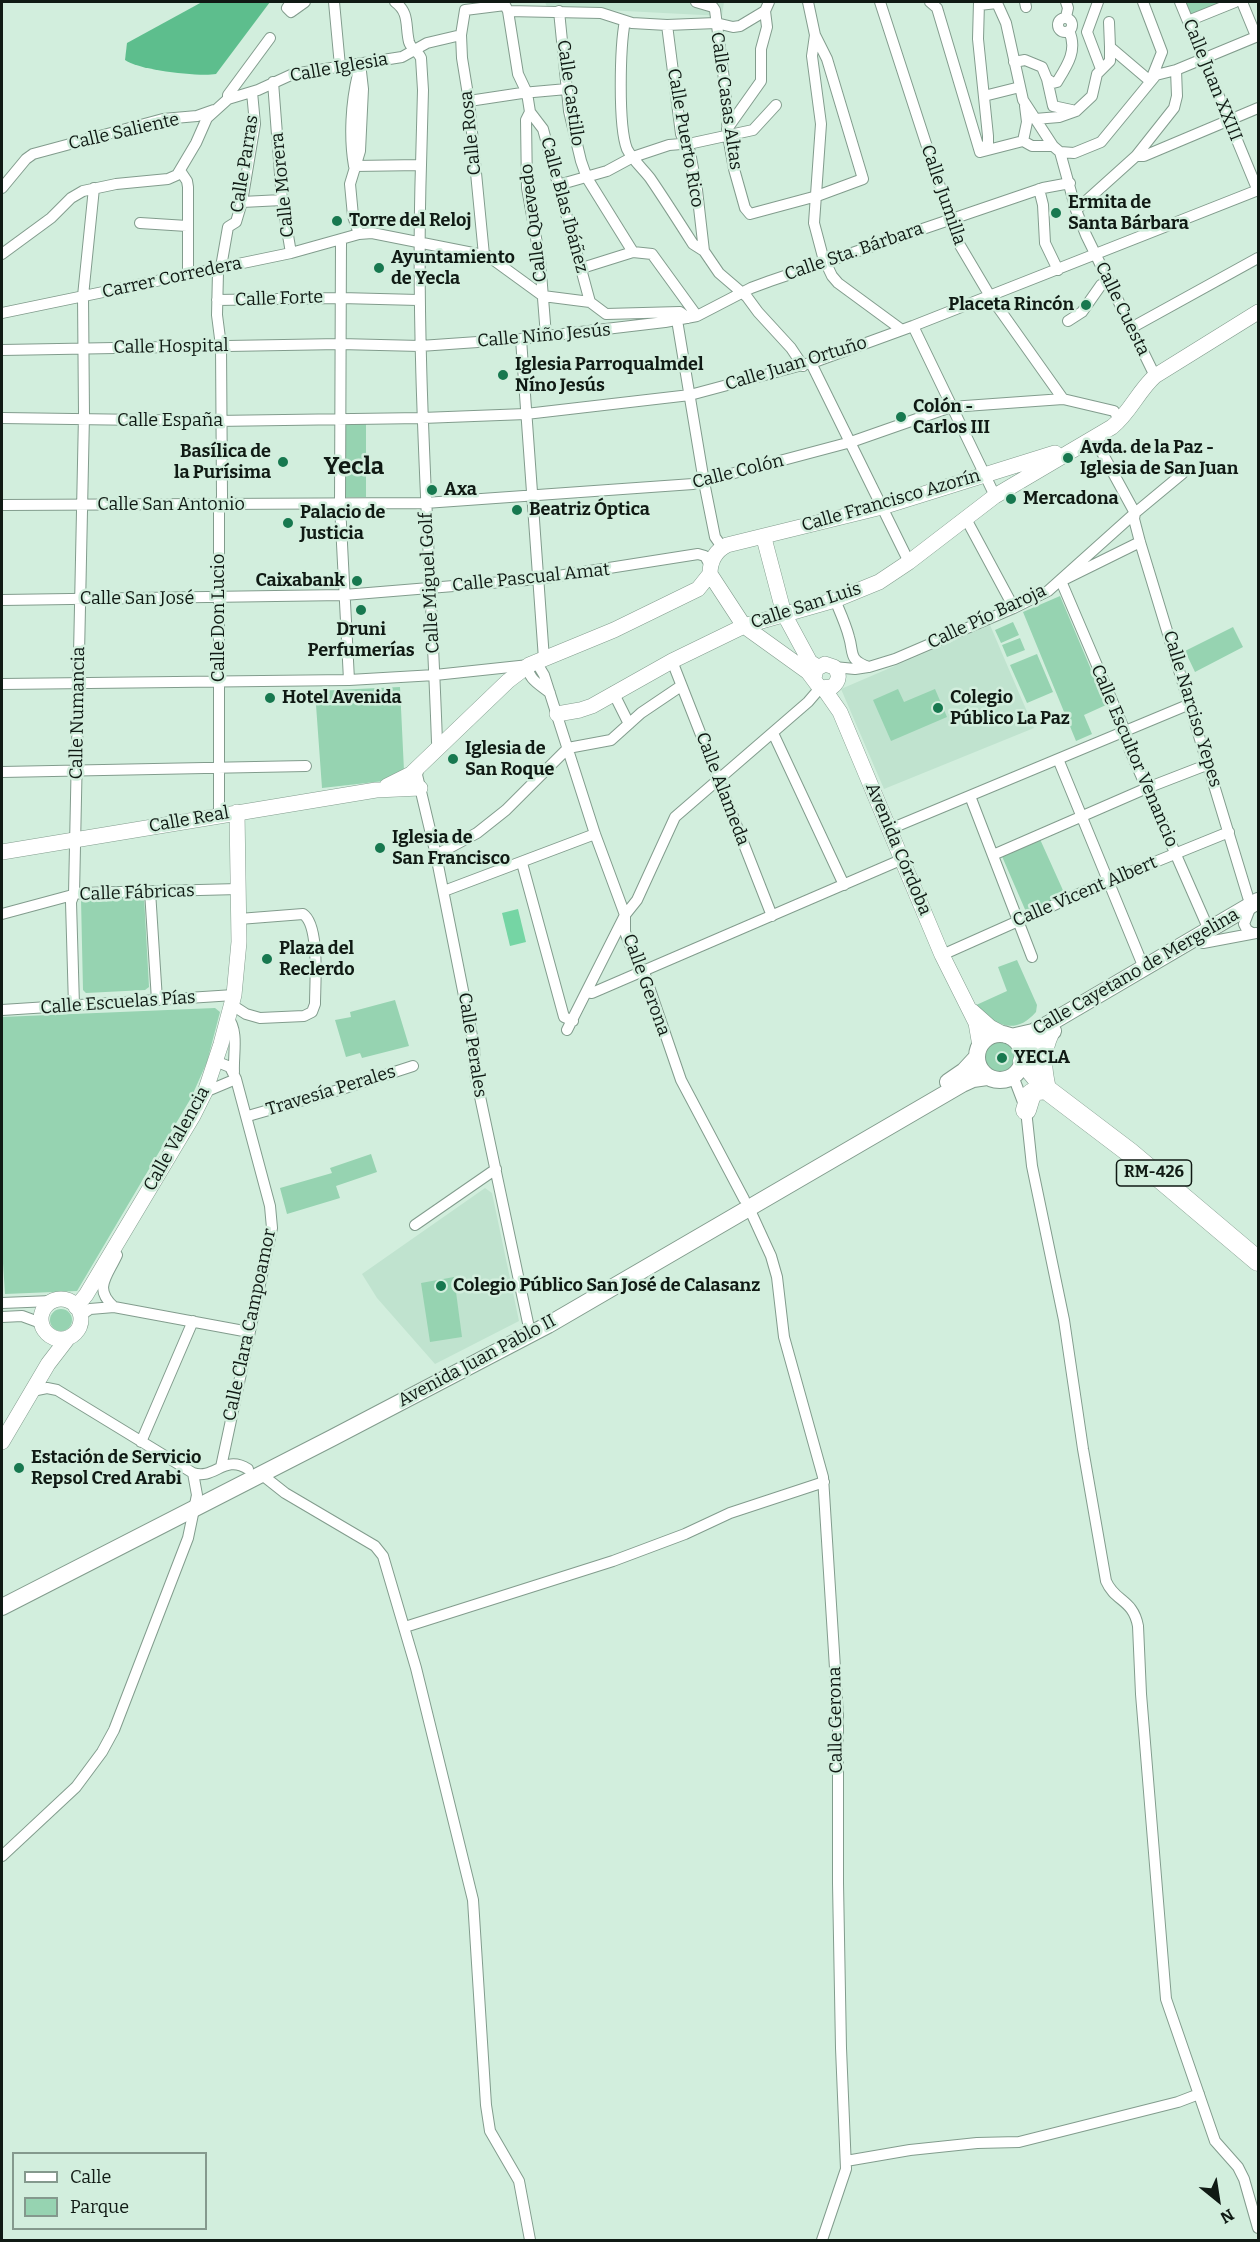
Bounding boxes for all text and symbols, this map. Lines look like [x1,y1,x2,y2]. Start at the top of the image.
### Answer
street label: Calle Juan XXIII [1178,16,1246,144]
street label: Calle Casas Altas [706,31,746,171]
street label: Calle Castillo [552,38,588,148]
street label: Calle Iglesia [288,49,390,87]
street label: Calle Puerto Rico [662,67,708,209]
street label: Calle Rosa [456,90,486,176]
street label: Calle Saliente [67,109,181,155]
street label: Calle Parras [227,114,263,214]
street label: Calle Morera [267,131,299,239]
street label: Calle Blas Ibáñez [535,135,593,275]
street label: Calle Jumilla [916,142,970,248]
street label: Calle Quevedo [516,163,552,283]
place label: Ermita de Santa Bárbara [1068,192,1189,234]
marker: Ermita de Santa Bárbara [1049,206,1063,220]
place label: Torre del Reloj [349,210,472,232]
marker: Torre del Reloj [330,214,344,228]
street label: Calle Sta. Bárbara [782,218,926,286]
place label: Ayuntamiento de Yecla [391,247,515,290]
street label: Carrer Corredera [100,253,244,303]
street label: Calle Cuesta [1090,259,1154,359]
marker: Ayuntamiento de Yecla [372,261,386,275]
street label: Calle Forte [234,287,324,311]
place label: Placeta Rincón [948,294,1074,316]
marker: Placeta Rincón [1079,298,1093,312]
street label: Calle Niño Jesús [476,319,612,353]
street label: Calle Juan Ortuño [723,332,869,396]
street label: Calle Hospital [113,335,229,359]
place label: Iglesia Parroqualmdel Níno Jesús [515,354,704,397]
marker: Iglesia Parroqualmdel Níno Jesús [496,368,510,382]
place label: Colón - Carlos III [913,396,990,438]
street label: Calle España [117,410,223,432]
marker: Colón - Carlos III [894,410,908,424]
place label: Avda. de la Paz - Iglesia de San Juan [1080,437,1238,480]
place label: Basílica de la Purísima [174,441,271,484]
street label: Calle Colón [690,450,786,494]
marker: Avda. de la Paz - Iglesia de San Juan [1061,451,1075,465]
district label: Yecla [324,453,384,481]
marker: Basílica de la Purísima [276,455,290,469]
street label: Calle Francisco Azorín [799,465,983,537]
place label: Axa [444,479,477,501]
marker: Axa [425,483,439,497]
place label: Mercadona [1023,488,1119,510]
marker: Mercadona [1004,492,1018,506]
street label: Calle San Antonio [97,494,245,516]
place label: Beatriz Óptica [529,499,650,521]
place label: Palacio de Justicia [300,502,385,544]
marker: Beatriz Óptica [510,503,524,517]
street label: Calle Miguel Golf [416,512,444,654]
marker: Palacio de Justicia [281,516,295,530]
street label: Calle Don Lucio [208,554,230,682]
street label: Calle Pascual Amat [451,559,611,597]
place label: Caixabank [255,570,345,592]
marker: Caixabank [350,574,364,588]
street label: Calle San Luis [748,578,864,634]
street label: Calle Pío Baroja [924,580,1050,654]
street label: Calle San José [80,588,194,610]
marker: Druni Perfumerías [354,603,368,617]
place label: Druni Perfumerías [307,619,415,662]
street label: Calle Narciso Yepes [1158,628,1226,790]
street label: Calle Numancia [66,646,90,780]
street label: Calle Escultor Venancio [1086,662,1182,850]
place label: Hotel Avenida [282,687,402,709]
place label: Colegio Público La Paz [950,687,1070,730]
marker: Hotel Avenida [263,691,277,705]
marker: Colegio Público La Paz [931,701,945,715]
street label: Calle Alameda [691,729,753,849]
place label: Iglesia de San Roque [465,738,554,780]
marker: Iglesia de San Roque [446,752,460,766]
street label: Avenida Córdoba [860,780,936,918]
street label: Calle Real [147,802,231,838]
place label: Iglesia de San Francisco [392,827,510,870]
marker: Iglesia de San Francisco [373,841,387,855]
street label: Calle Vicent Albert [1010,852,1160,932]
street label: Calle Fábricas [79,880,195,906]
street label: Calle Cayetano de Mergelina [1029,904,1243,1040]
street label: Calle Gerona [618,931,674,1039]
place label: Plaza del Reclerdo [279,938,355,980]
marker: Plaza del Reclerdo [260,952,274,966]
street label: Calle Escuelas Pías [40,987,196,1019]
street label: Calle Perales [453,991,491,1099]
place label: YECLA [1014,1047,1070,1069]
marker: YECLA [995,1051,1009,1065]
street label: Travesía Perales [264,1061,398,1121]
street label: Calle Valencia [139,1083,215,1195]
road number: RM-426 [1116,1160,1192,1186]
street label: Calle Clara Campoamor [219,1227,281,1423]
place label: Colegio Público San José de Calasanz [453,1275,760,1297]
marker: Colegio Público San José de Calasanz [434,1279,448,1293]
street label: Avenida Juan Pablo II [394,1310,560,1412]
place label: Estación de Servicio Repsol Cred Arabi [31,1447,202,1490]
marker: Estación de Servicio Repsol Cred Arabi [12,1461,26,1475]
street label: Calle Gerona [824,1666,848,1774]
legend [12,2152,207,2230]
text: Calle [70,2166,111,2188]
north arrow [1188,2170,1248,2230]
text: Parque [70,2196,129,2218]
text: N [1217,2205,1237,2227]

